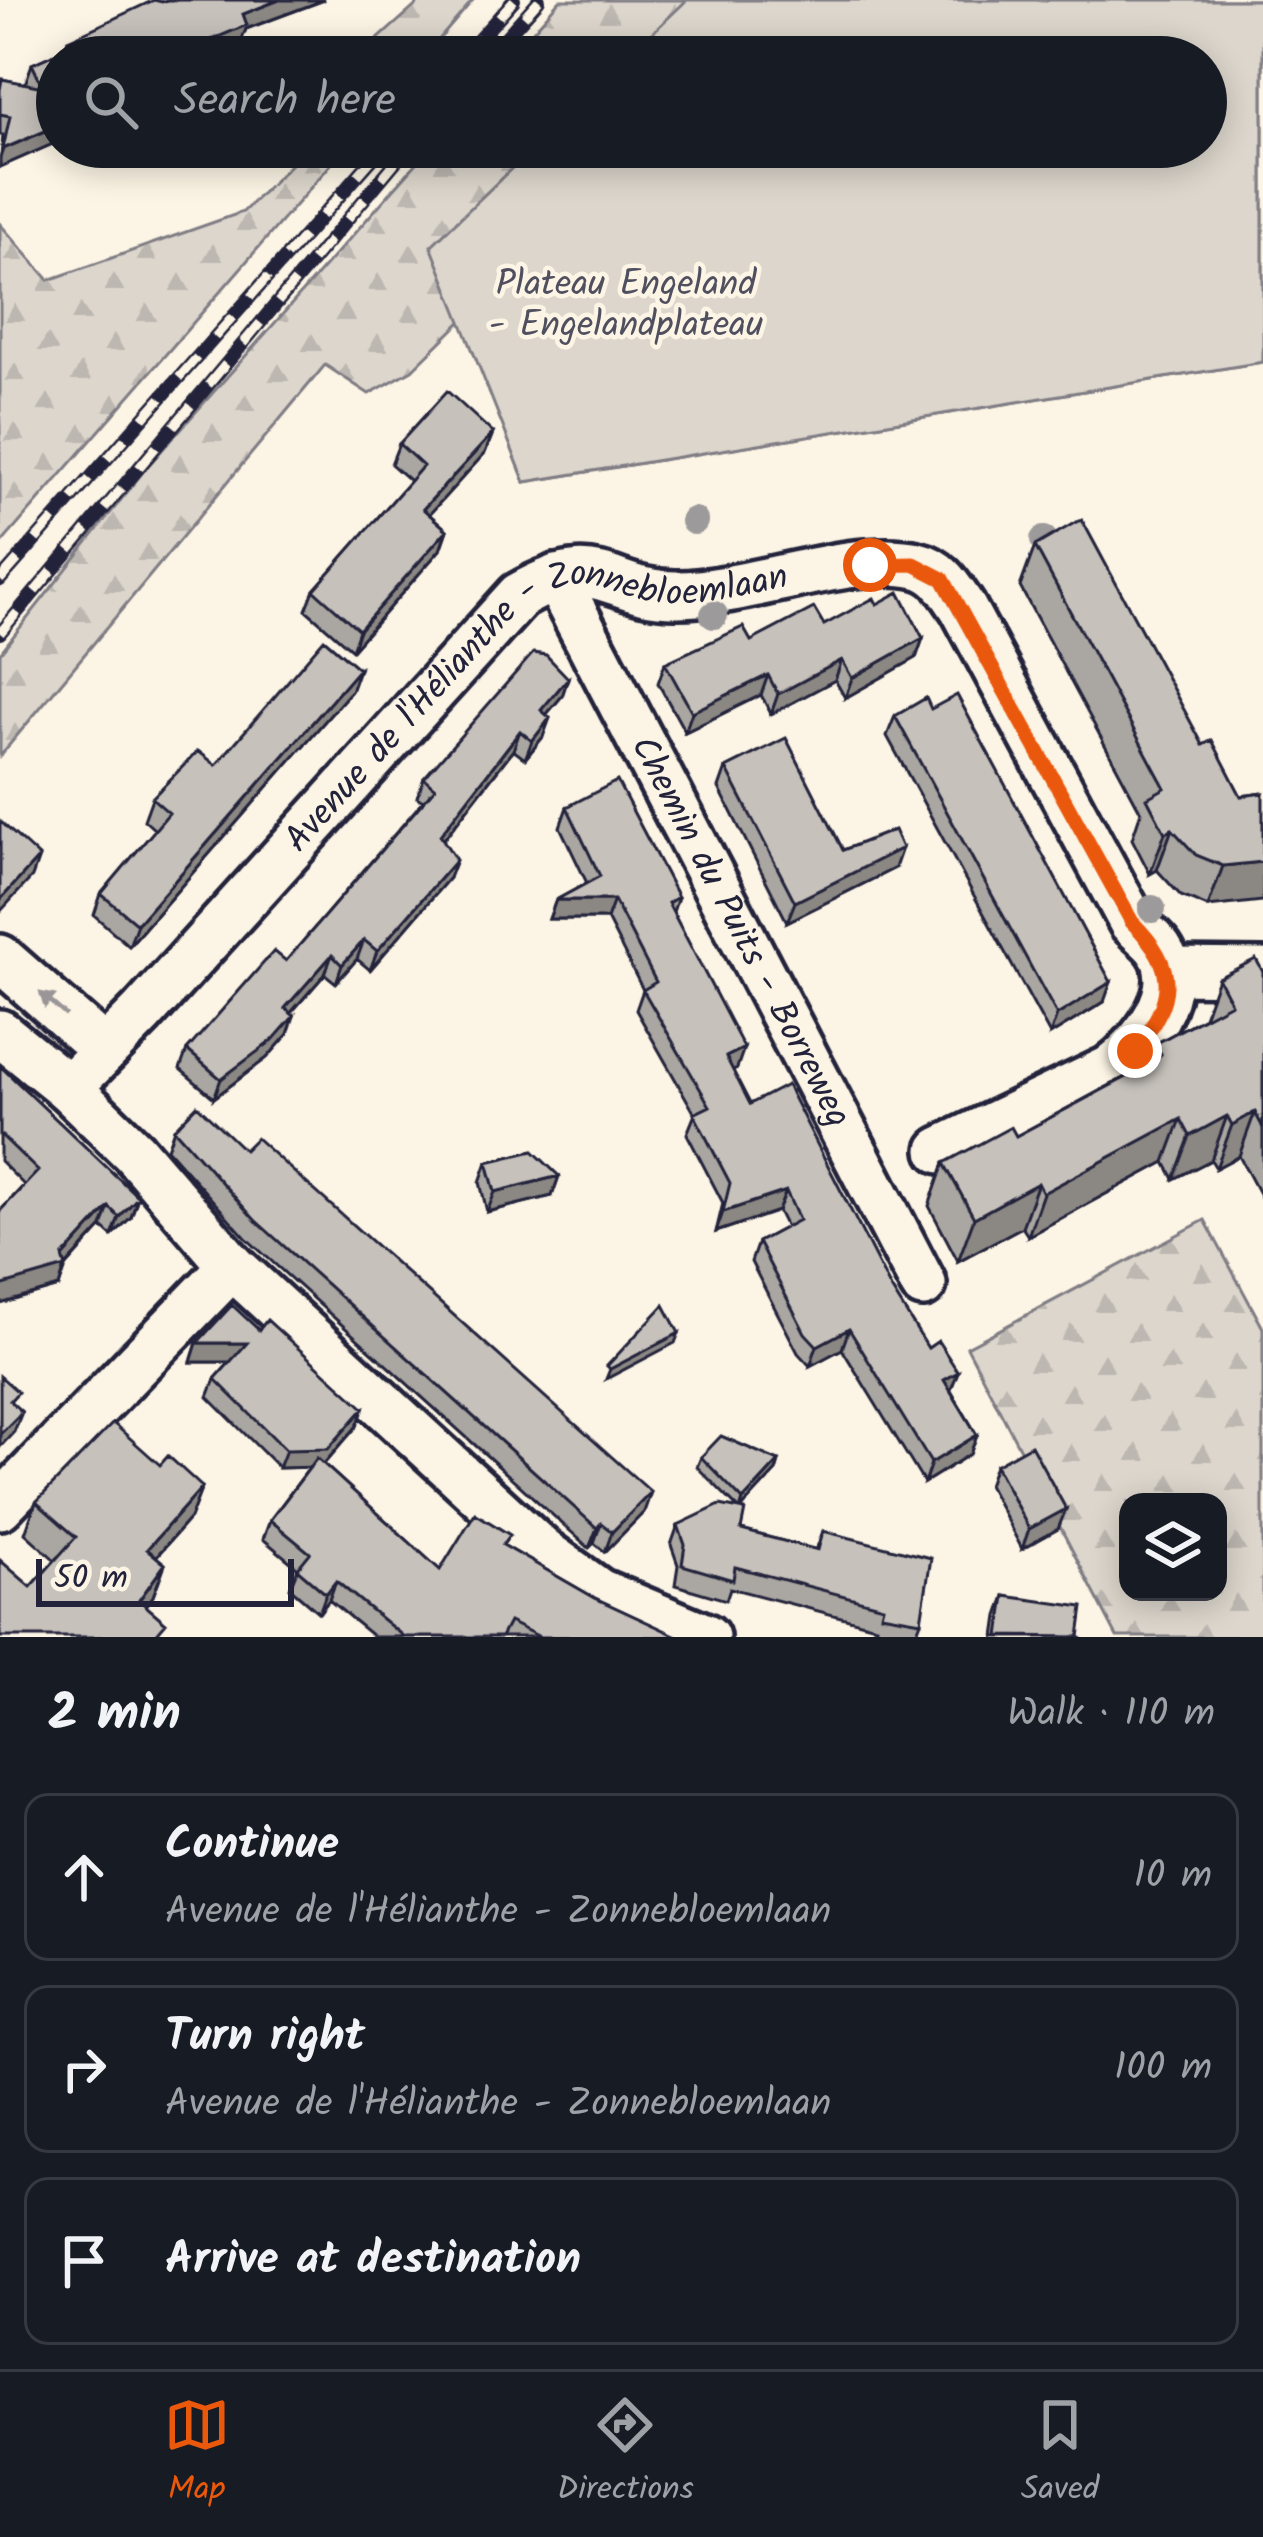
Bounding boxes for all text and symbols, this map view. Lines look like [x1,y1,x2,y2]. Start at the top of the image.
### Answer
search box [36,36,1227,168]
text: Search here [174,66,396,138]
icon: search [78,69,144,135]
park label: Plateau Engeland - Engelandplateau [489,257,763,355]
route start [843,538,897,592]
street label: Avenue de l'Hélianthe - Zonnebloemlaan [271,546,793,866]
street label: Chemin du Puits - Borreweg [614,726,866,1138]
one-way arrow [38,991,67,1018]
route end [1108,1024,1162,1078]
map controls [1119,1493,1227,1601]
button: layers [1119,1493,1227,1601]
scale bar [36,1553,294,1606]
text: 50 m [54,1553,128,1606]
text: 2 min [48,1675,181,1756]
text: Walk · 110 m [1007,1684,1215,1746]
text: Continue [165,1810,339,1882]
icon: ahead [51,1844,117,1910]
text: 10 m [1134,1846,1212,1908]
text: Avenue de l'Hélianthe - Zonnebloemlaan [165,1882,831,1944]
text: Turn right [165,2002,365,2074]
icon: right [51,2036,117,2102]
text: 100 m [1114,2038,1212,2100]
text: Avenue de l'Hélianthe - Zonnebloemlaan [165,2074,831,2136]
text: Arrive at destination [165,2225,581,2297]
icon: arrive [51,2228,117,2294]
tab: Map [164,2392,230,2517]
tab: Directions [557,2392,694,2517]
tab: Saved [1021,2392,1099,2517]

